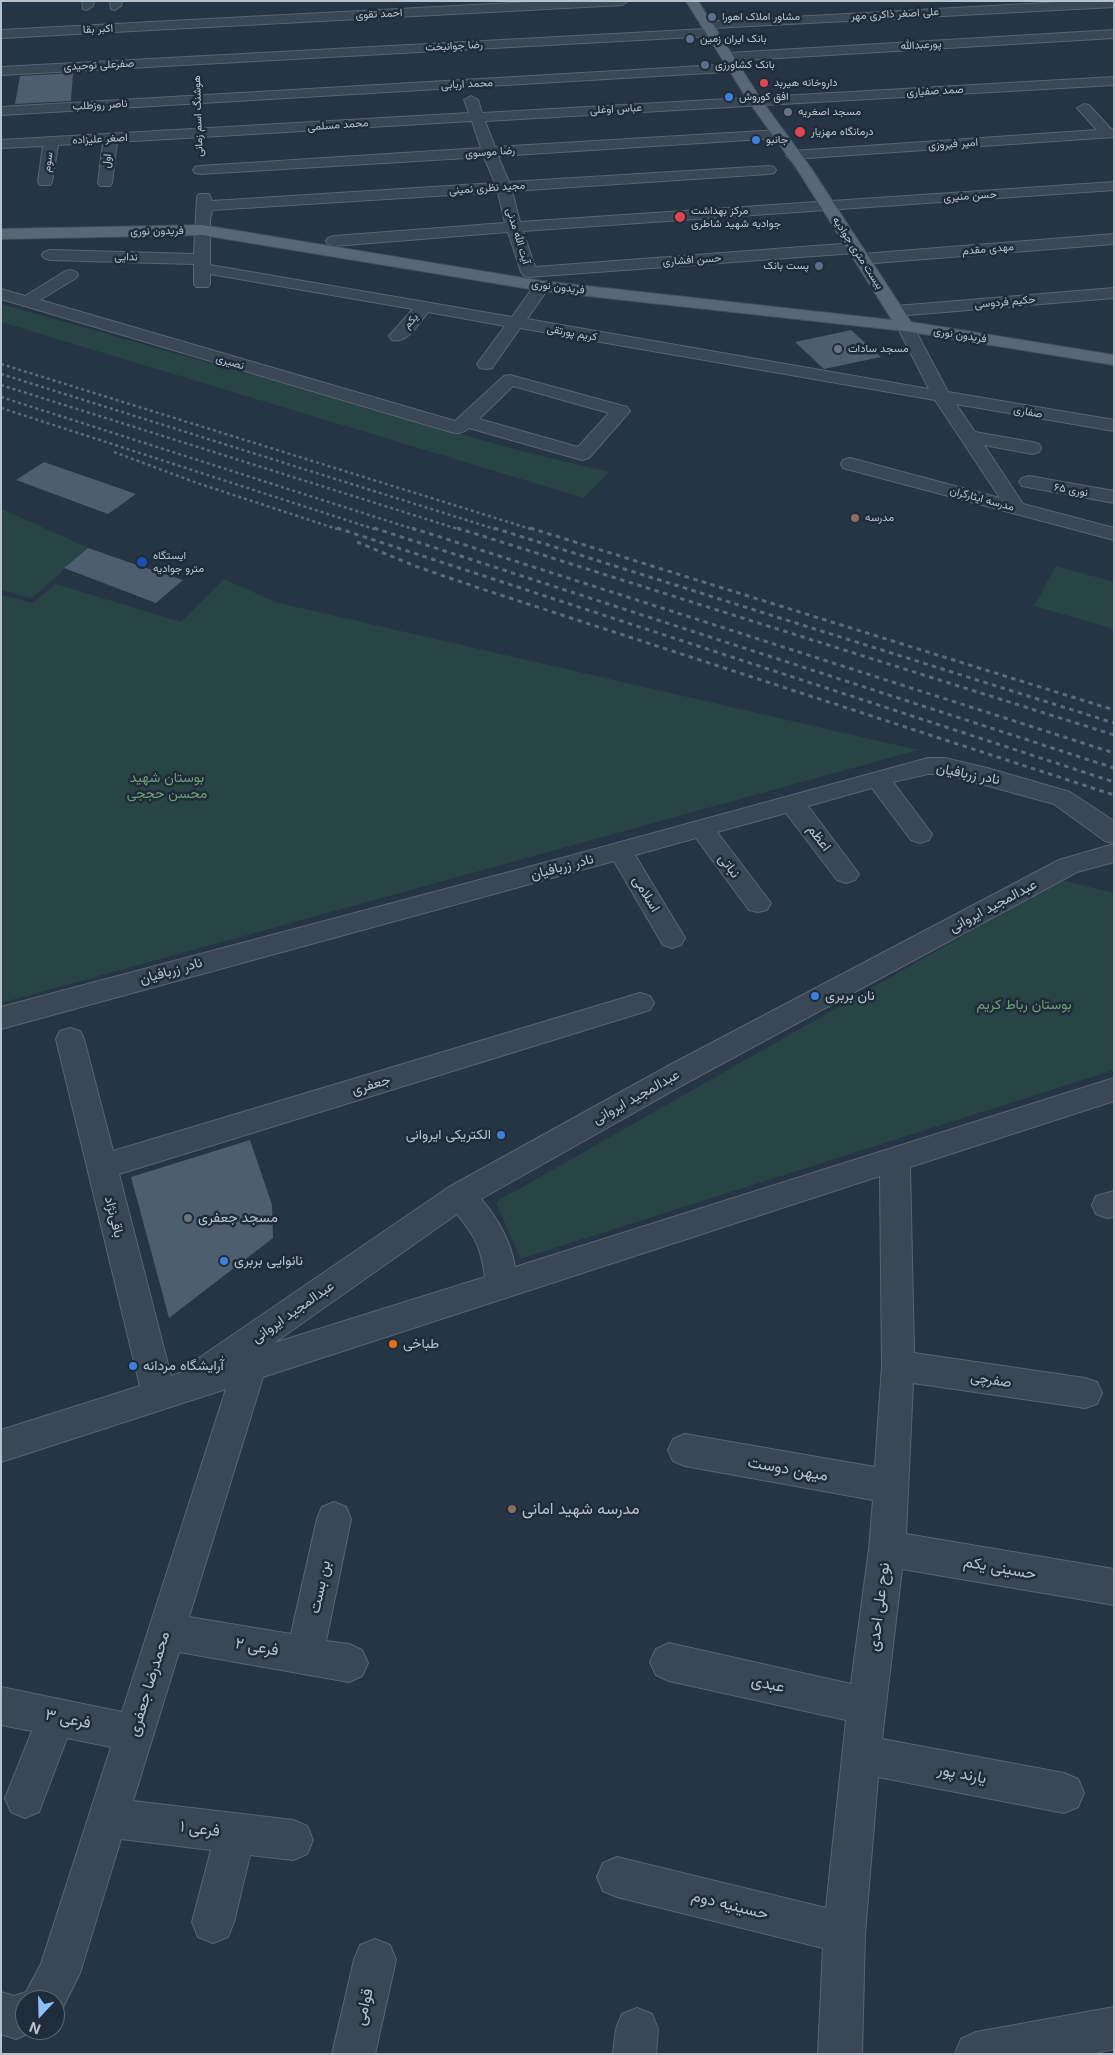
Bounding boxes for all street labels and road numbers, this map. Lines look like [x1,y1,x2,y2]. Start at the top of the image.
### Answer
street label: علی اصغر ذاکری مهر [851,5,939,23]
street label: احمد تقوی [355,6,403,22]
street label: اکبر بقا [83,22,113,36]
street label: پورعبدالله [900,37,942,53]
street label: رضا جوانبخت [425,38,483,54]
street label: صفرعلی توحیدی [63,57,135,73]
street label: هوشنگ اسم زمانی [190,75,206,157]
street label: محمد اربابی [441,76,493,92]
street label: صمد صفیاری [906,83,964,99]
street label: ناصر روزطلب [72,97,128,113]
street label: عباس اوغلی [590,101,642,117]
street label: محمد مسلمی [307,116,369,134]
street label: اصغر علیزاده [72,131,128,147]
street label: امیر فیروزی [928,136,978,152]
street label: رضا موسوی [465,144,515,160]
street label: سوم [40,151,56,173]
street label: اول [100,153,114,169]
street label: مجید نظری نمینی [449,179,525,197]
street label: حسن منیری [943,188,997,204]
street label: آیت‌ الله مدنی [503,206,533,266]
street label: بیست متری جوادیه [830,214,886,292]
street label: فریدون نوری [130,224,184,238]
street label: مهدی مقدم [962,240,1014,258]
street label: ندایی [114,250,138,264]
street label: حسن افشاری [662,251,722,269]
street label: فریدون نوری [531,277,585,297]
street label: حکیم فردوسی [974,293,1036,311]
street label: یکم [401,311,421,331]
street label: کریم پورتقی [546,322,598,344]
street label: فریدون نوری [933,324,987,346]
street label: نصیری [214,351,246,373]
street label: صفاری [1013,403,1043,421]
street label: نوری ۶۵ [1053,481,1089,499]
street label: مدرسه ایثارگران [948,484,1016,514]
street label: نادر زربافیان [935,760,1001,788]
street label: اعظم [804,821,834,855]
street label: نادر زربافیان [529,851,595,883]
street label: نباتی [715,851,743,881]
street label: اسلامی [629,873,663,915]
street label: عبدالمجید ایروانی [946,876,1040,936]
street label: نادر زربافیان [138,954,204,988]
street label: عبدالمجید ایروانی [590,1066,682,1128]
street label: جعفری [350,1071,392,1099]
street label: باقی‌نژاد [101,1195,127,1239]
street label: عبدالمجید ایروانی [249,1277,337,1347]
street label: صفرچی [969,1369,1013,1391]
street label: میهن دوست [746,1452,830,1486]
street label: حسینی یکم [962,1552,1038,1584]
street label: بن بست [305,1559,335,1615]
street label: نوح علی احدی [864,1561,894,1653]
street label: محمدرضا جعفری [124,1629,174,1739]
street label: فرعی ۲ [234,1634,280,1660]
street label: عبدی [749,1671,787,1697]
street label: فرعی ۳ [44,1705,92,1733]
street label: یارند پور [936,1760,988,1788]
street label: فرعی ۱ [179,1817,221,1841]
street label: حسینیه دوم [690,1886,770,1924]
street label: قوامی [350,1987,378,2027]

